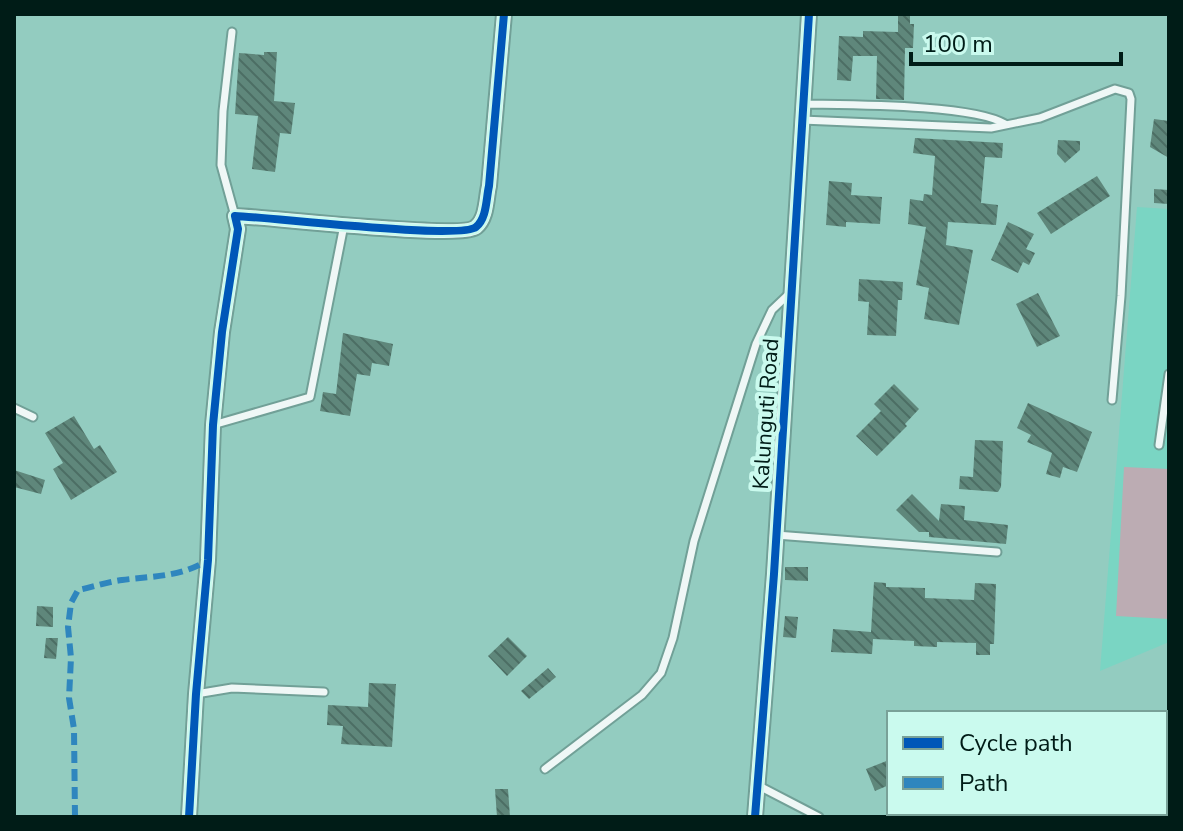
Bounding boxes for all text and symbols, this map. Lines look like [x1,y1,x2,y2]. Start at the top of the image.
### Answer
scale bar [911,16,1121,66]
text: 100 m [923,28,993,60]
street label: Kalunguti Road [746,337,786,491]
legend [887,711,1167,815]
text: Cycle path [959,727,1073,759]
text: Path [959,767,1008,799]

